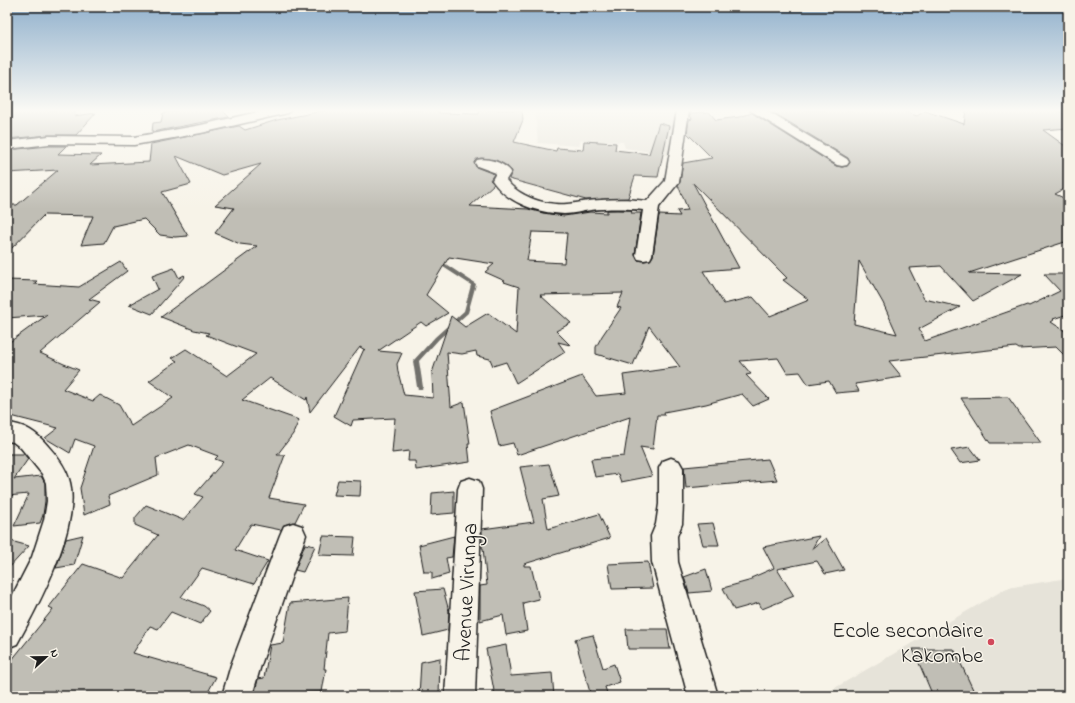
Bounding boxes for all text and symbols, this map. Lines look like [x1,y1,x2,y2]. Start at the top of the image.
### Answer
street label: Avenue Virunga [448,522,489,662]
place label: Ecole secondaire Kakombe [832,616,983,673]
north arrow [26,637,66,677]
marker: Ecole secondaire Kakombe [986,637,996,647]
text: N [46,647,63,660]

